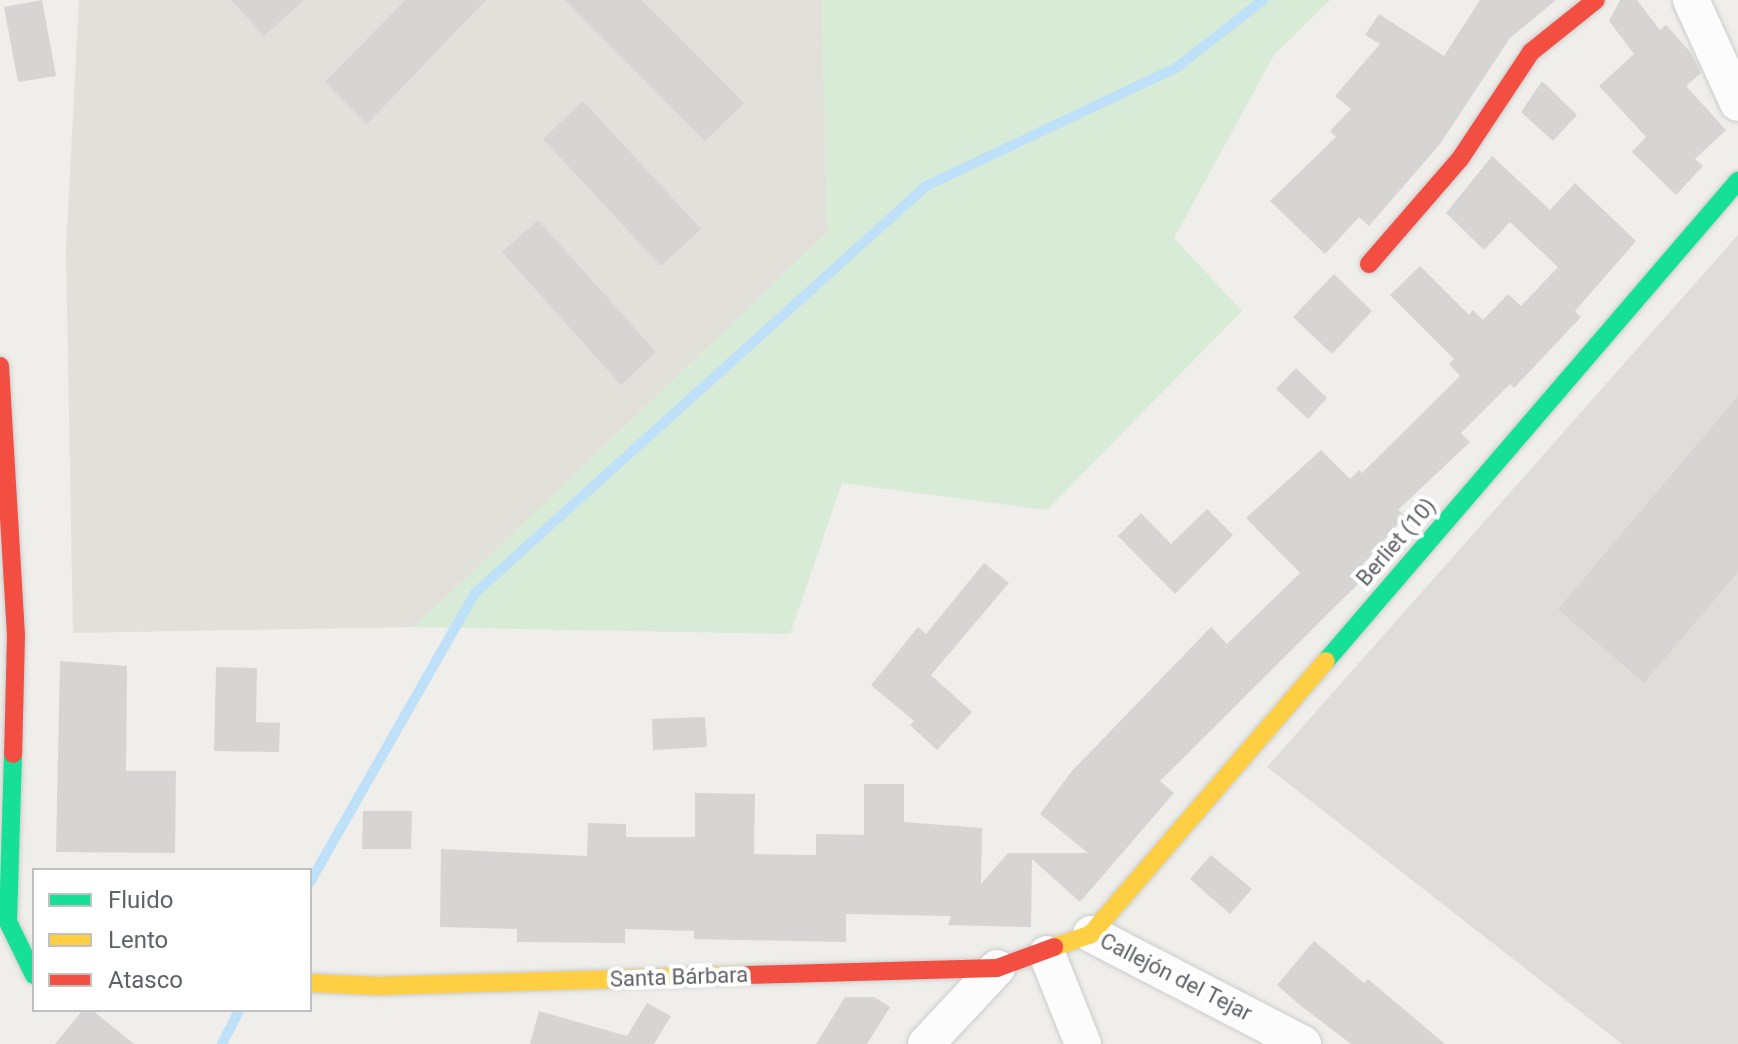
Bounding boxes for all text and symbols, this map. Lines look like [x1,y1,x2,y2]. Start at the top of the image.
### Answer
street label: Berliet (10) [1351,493,1441,591]
legend [32,868,312,1012]
text: Fluido [108,886,173,914]
text: Lento [108,926,168,954]
street label: Callejón del Tejar [1095,927,1257,1027]
street label: Santa Bárbara [609,961,749,993]
text: Atasco [108,966,183,994]

